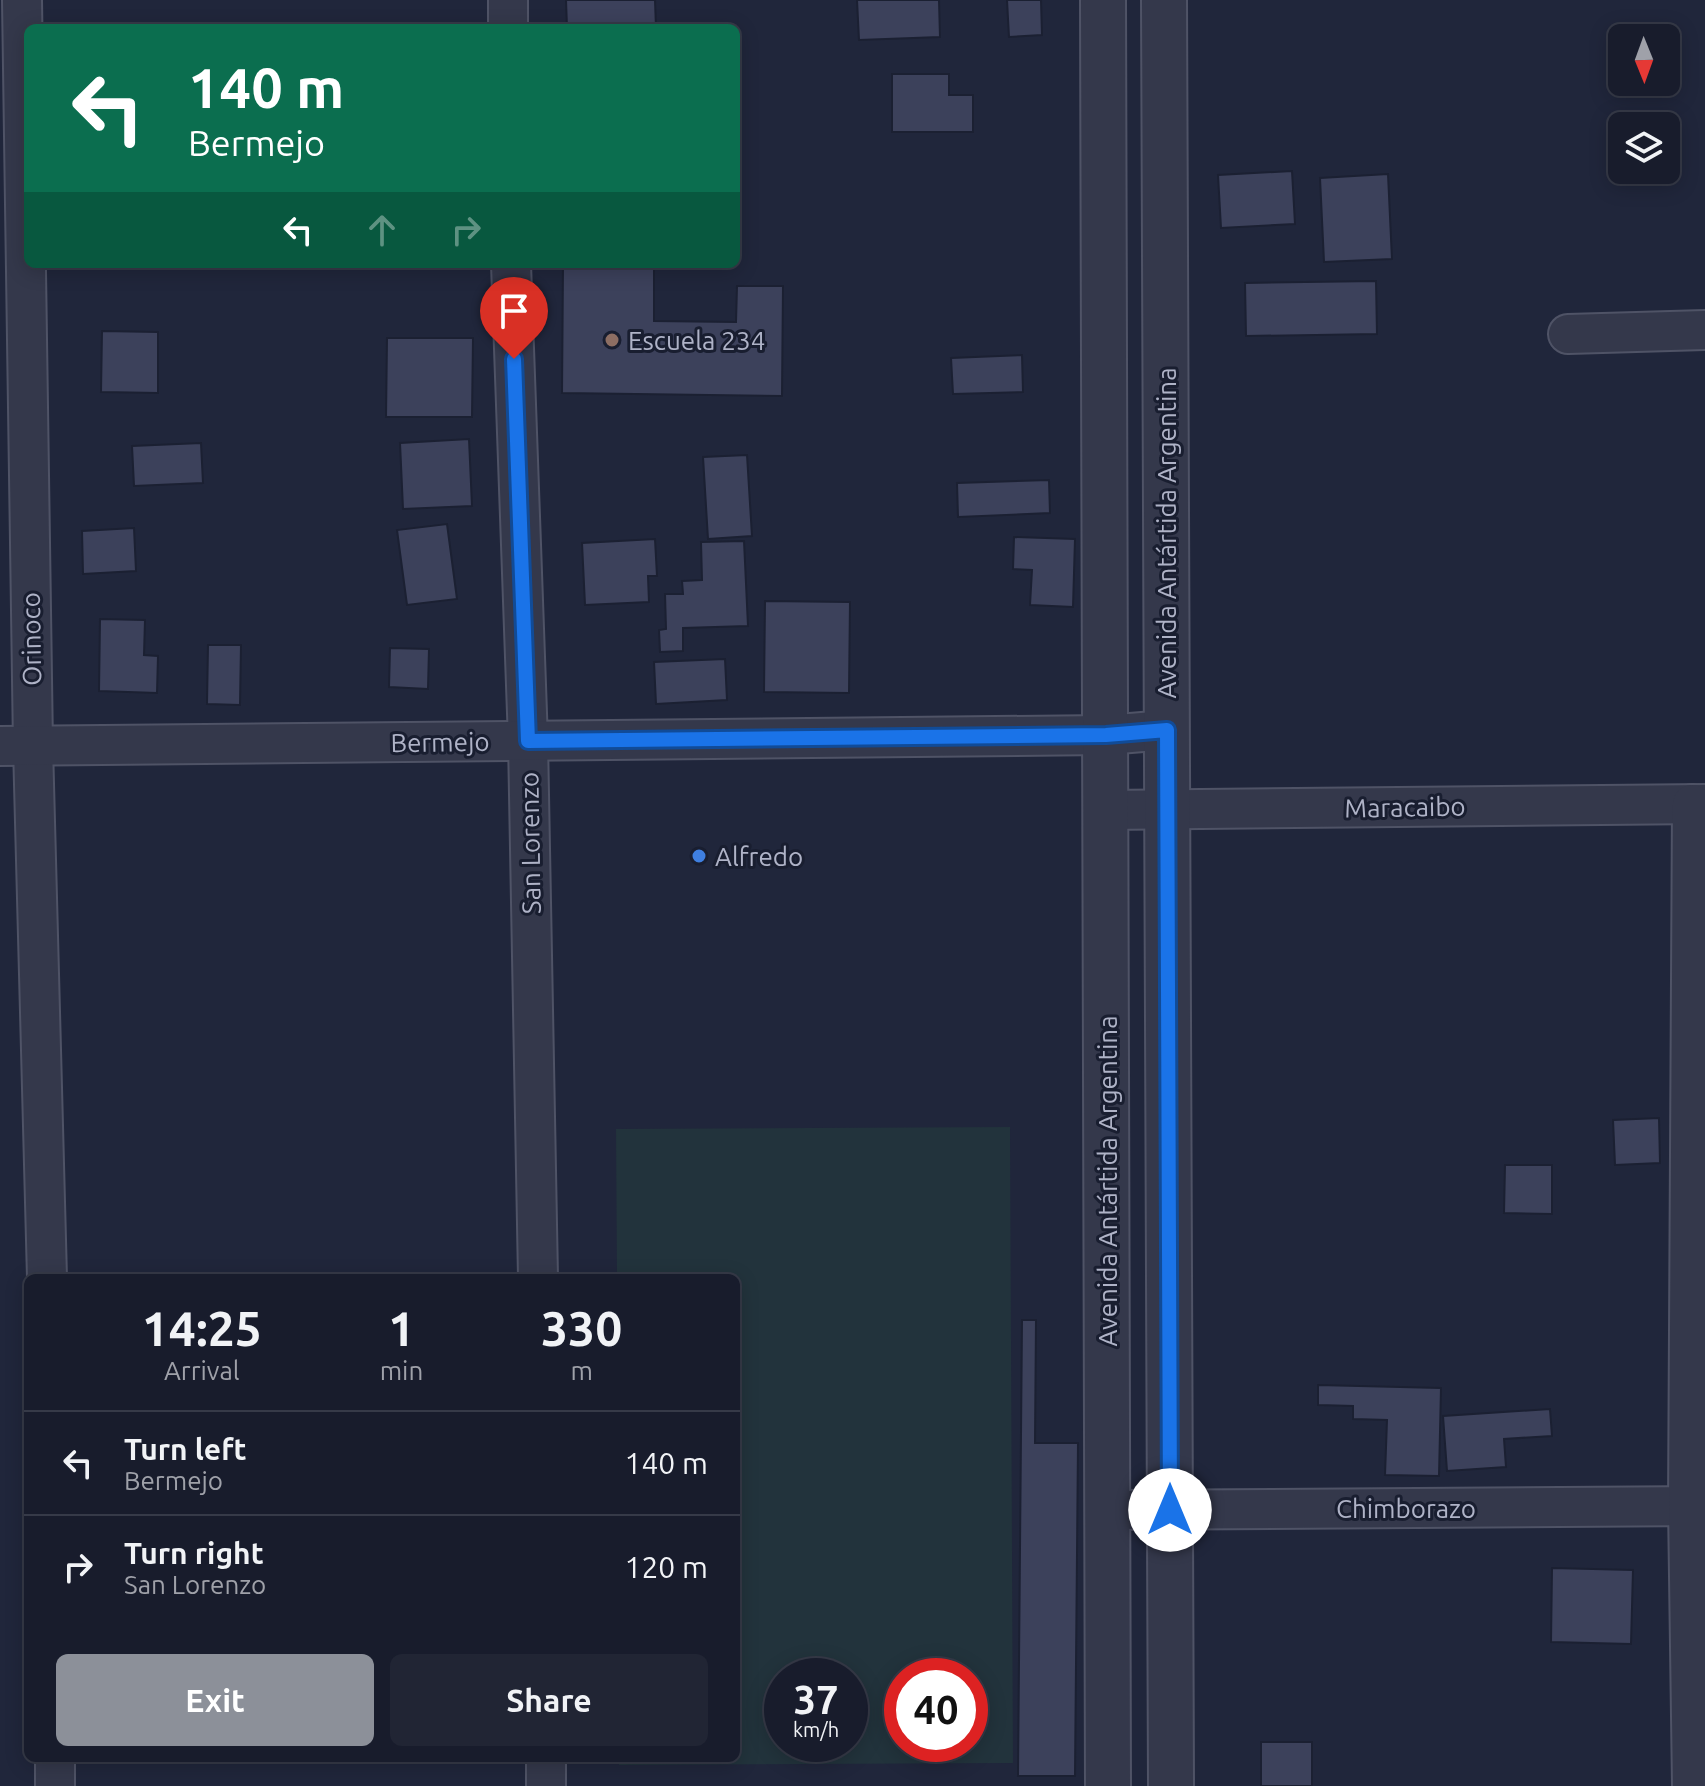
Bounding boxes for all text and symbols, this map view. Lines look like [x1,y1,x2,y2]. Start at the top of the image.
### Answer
north arrow [1608,24,1680,96]
map controls [1608,24,1680,184]
icon: left [56,56,160,160]
text: 140 m [188,56,344,119]
button: layers [1608,112,1680,184]
text: Bermejo [188,122,325,163]
icon: left [276,208,320,252]
icon: ahead [360,208,404,252]
icon: right [444,208,488,252]
pin [480,277,548,359]
icon: arrive [492,289,536,333]
place label: Escuela 234 [628,326,765,355]
marker: Escuela 234 [603,331,621,349]
street label: Avenida Antártida Argentina [1152,367,1181,699]
street label: Orinoco [16,592,46,686]
street label: Bermejo [390,727,490,757]
street label: San Lorenzo [514,772,546,914]
street label: Maracaibo [1344,791,1466,823]
place label: Alfredo [715,842,803,871]
marker: Alfredo [690,847,708,865]
street label: Avenida Antártida Argentina [1093,1015,1122,1347]
text: 14:25 [142,1301,262,1355]
text: 1 [388,1301,415,1355]
text: 330 [541,1301,622,1355]
text: Arrival [164,1356,240,1385]
text: min [380,1356,423,1385]
text: m [570,1356,593,1385]
text: Turn left [124,1432,246,1466]
icon: left [56,1441,100,1485]
text: 140 m [624,1446,708,1480]
text: Bermejo [124,1466,223,1495]
position arrow [1128,1468,1212,1552]
street label: Chimborazo [1336,1494,1476,1523]
text: Turn right [124,1536,264,1570]
icon: right [56,1545,100,1589]
text: 120 m [624,1550,708,1584]
text: San Lorenzo [124,1570,266,1599]
button: Exit [56,1654,374,1746]
button: Share [390,1654,708,1746]
speed limit sign: 40 [884,1658,988,1762]
text: 37 [793,1677,839,1722]
text: km/h [793,1718,839,1741]

